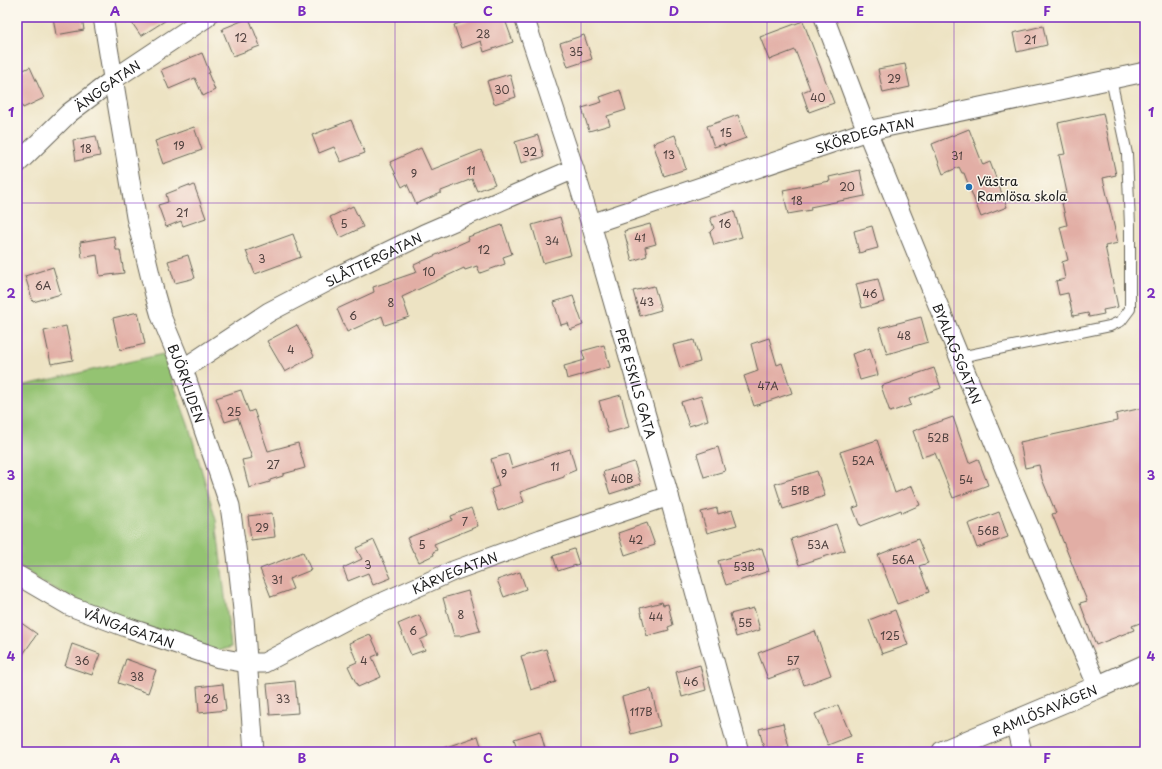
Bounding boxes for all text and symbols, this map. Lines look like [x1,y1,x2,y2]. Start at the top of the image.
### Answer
text: A [110,1,120,20]
text: B [298,1,307,20]
text: C [483,1,493,20]
text: D [669,1,679,20]
text: E [856,1,864,20]
text: F [1043,1,1051,20]
house number: 28 [476,25,490,42]
house number: 12 [235,29,248,46]
house number: 21 [1024,31,1036,48]
house number: 35 [569,43,583,60]
street label: ÄNGGATAN [70,55,144,115]
house number: 29 [887,70,901,87]
house number: 30 [494,81,510,98]
house number: 40 [810,89,826,106]
text: 1 [8,102,14,121]
text: 1 [1148,102,1154,121]
street label: SKÖRDEGATAN [812,112,916,157]
house number: 15 [720,124,732,141]
house number: 19 [173,137,185,154]
house number: 18 [80,140,92,157]
house number: 32 [523,143,538,160]
house number: 13 [663,146,675,163]
house number: 31 [951,147,963,164]
house number: 11 [466,162,476,179]
house number: 9 [411,165,417,182]
place label: Västra Ramlösa skola [977,171,1068,205]
house number: 20 [839,178,855,195]
marker: Västra Ramlösa skola [964,182,974,192]
house number: 18 [791,192,803,209]
house number: 21 [176,204,188,221]
house number: 5 [340,215,348,232]
house number: 16 [719,215,732,232]
street label: SLÅTTERGATAN [321,227,425,291]
house number: 41 [634,229,646,246]
house number: 34 [545,232,559,249]
house number: 12 [478,241,491,258]
house number: 3 [258,250,266,267]
house number: 10 [423,263,435,280]
house number: 6A [35,277,52,294]
text: 2 [6,283,16,302]
text: 2 [1146,283,1156,302]
house number: 46 [863,285,878,302]
house number: 43 [640,293,654,310]
house number: 8 [388,294,395,311]
street label: BYALAGSGATAN [929,300,987,407]
house number: 6 [349,307,357,324]
street label: PER ESKILS GATA [612,326,661,441]
house number: 48 [897,327,911,344]
street label: BJÖRKLIDEN [164,341,210,425]
house number: 4 [287,341,295,358]
house number: 47A [757,377,779,394]
house number: 25 [227,403,241,420]
house number: 52B [927,429,949,446]
house number: 52A [852,452,875,469]
house number: 27 [266,456,280,473]
house number: 11 [550,458,560,475]
text: 3 [7,465,16,484]
house number: 9 [501,465,507,482]
text: 3 [1147,465,1156,484]
house number: 40B [611,470,633,487]
house number: 54 [959,471,973,488]
house number: 51B [790,482,810,499]
house number: 7 [462,513,468,530]
house number: 29 [255,519,269,536]
house number: 56B [977,522,999,539]
house number: 42 [629,531,644,548]
house number: 5 [418,536,426,553]
house number: 53A [807,536,829,553]
street label: KÄRVEGATAN [408,546,500,598]
house number: 56A [891,551,915,568]
house number: 3 [364,556,372,573]
house number: 53B [733,558,755,575]
house number: 31 [271,571,283,588]
street label: VÅNGAGATAN [81,602,177,652]
house number: 8 [458,606,465,623]
house number: 44 [649,608,663,625]
house number: 55 [738,614,752,631]
house number: 6 [409,622,417,639]
house number: 125 [880,627,900,644]
text: 4 [7,646,16,665]
text: 4 [1147,646,1156,665]
house number: 36 [75,652,90,669]
house number: 4 [360,652,368,669]
house number: 57 [786,652,800,669]
house number: 38 [130,668,144,685]
house number: 46 [684,673,699,690]
street label: RAMLÖSAVÄGEN [989,679,1100,740]
house number: 26 [203,690,219,707]
house number: 33 [276,690,290,707]
house number: 117B [630,703,652,720]
text: A [110,748,120,767]
text: B [298,748,307,767]
text: C [483,748,493,767]
text: D [669,748,679,767]
text: E [856,748,864,767]
text: F [1043,748,1051,767]

